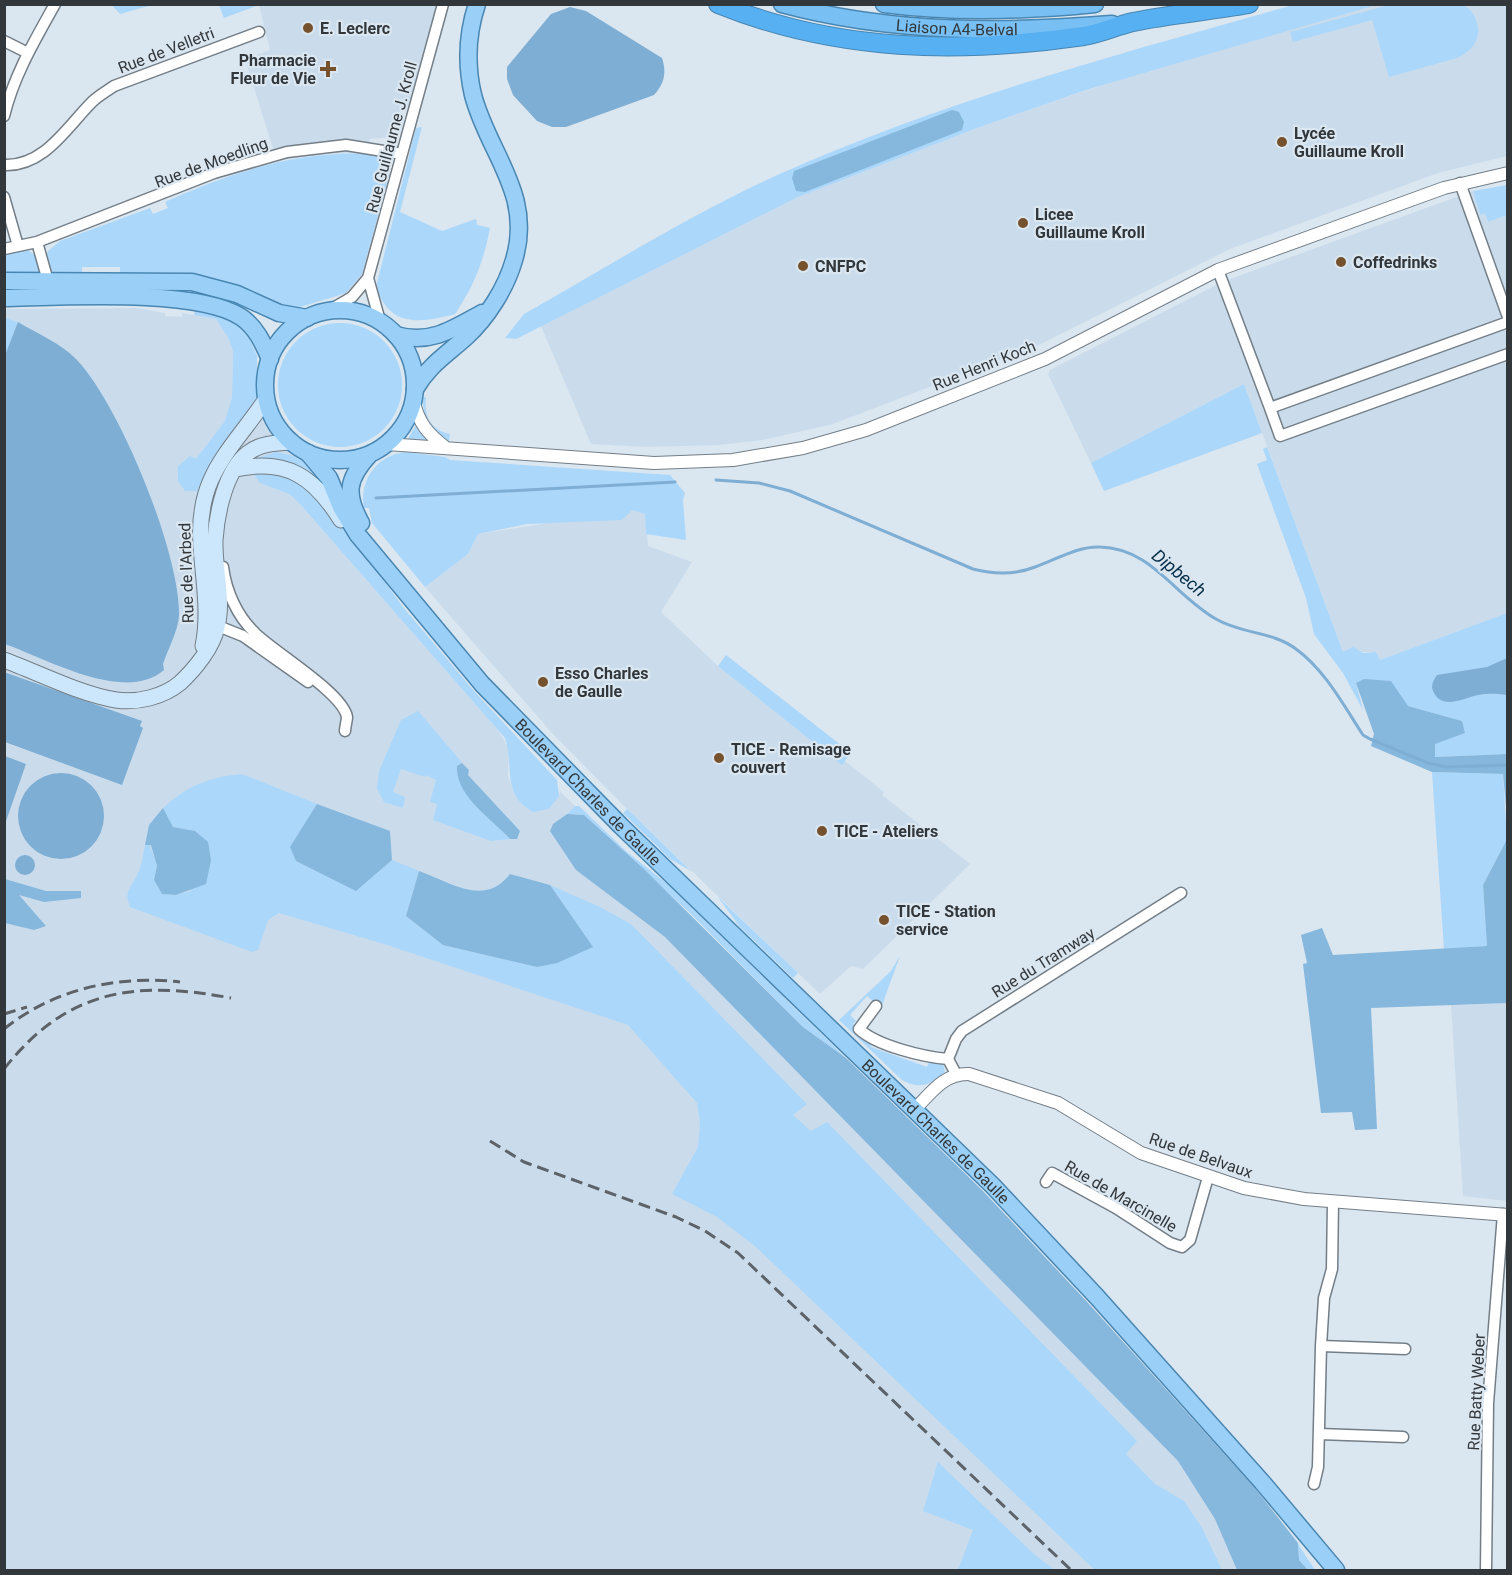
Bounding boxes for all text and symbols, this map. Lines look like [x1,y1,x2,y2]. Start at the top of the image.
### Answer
street label: Liaison A4-Belval [895,16,1018,39]
place label: E. Leclerc [320,19,390,38]
marker: E. Leclerc [301,21,315,35]
street label: Rue de Velletri [115,23,217,78]
place label: Pharmacie Fleur de Vie [231,51,316,88]
street label: Rue Guillaume J. Kroll [362,59,421,215]
marker: Pharmacie Fleur de Vie [321,62,335,76]
place label: Lycée Guillaume Kroll [1294,124,1404,161]
street label: Rue de Moedling [152,133,270,192]
marker: Lycée Guillaume Kroll [1275,135,1289,149]
place label: Licee Guillaume Kroll [1035,205,1145,242]
marker: Licee Guillaume Kroll [1016,216,1030,230]
place label: Coffedrinks [1353,253,1437,272]
marker: Coffedrinks [1334,255,1348,269]
place label: CNFPC [815,257,866,276]
marker: CNFPC [796,259,810,273]
street label: Rue Henri Koch [930,336,1038,395]
street label: Rue de l'Arbed [175,522,198,624]
water label: Dipbech [1148,545,1211,601]
place label: Esso Charles de Gaulle [555,664,648,701]
marker: Esso Charles de Gaulle [536,675,550,689]
street label: Boulevard Charles de Gaulle [511,715,665,869]
place label: TICE - Remisage couvert [731,740,851,777]
marker: TICE - Remisage couvert [712,751,726,765]
place label: TICE - Ateliers [834,822,938,841]
marker: TICE - Ateliers [815,824,829,838]
place label: TICE - Station service [896,902,996,939]
marker: TICE - Station service [877,913,891,927]
street label: Rue du Tramway [988,923,1099,1002]
street label: Boulevard Charles de Gaulle [858,1055,1014,1208]
street label: Rue de Belvaux [1147,1129,1255,1182]
street label: Rue de Marcinelle [1061,1157,1180,1236]
street label: Rue Batty Weber [1464,1332,1489,1451]

